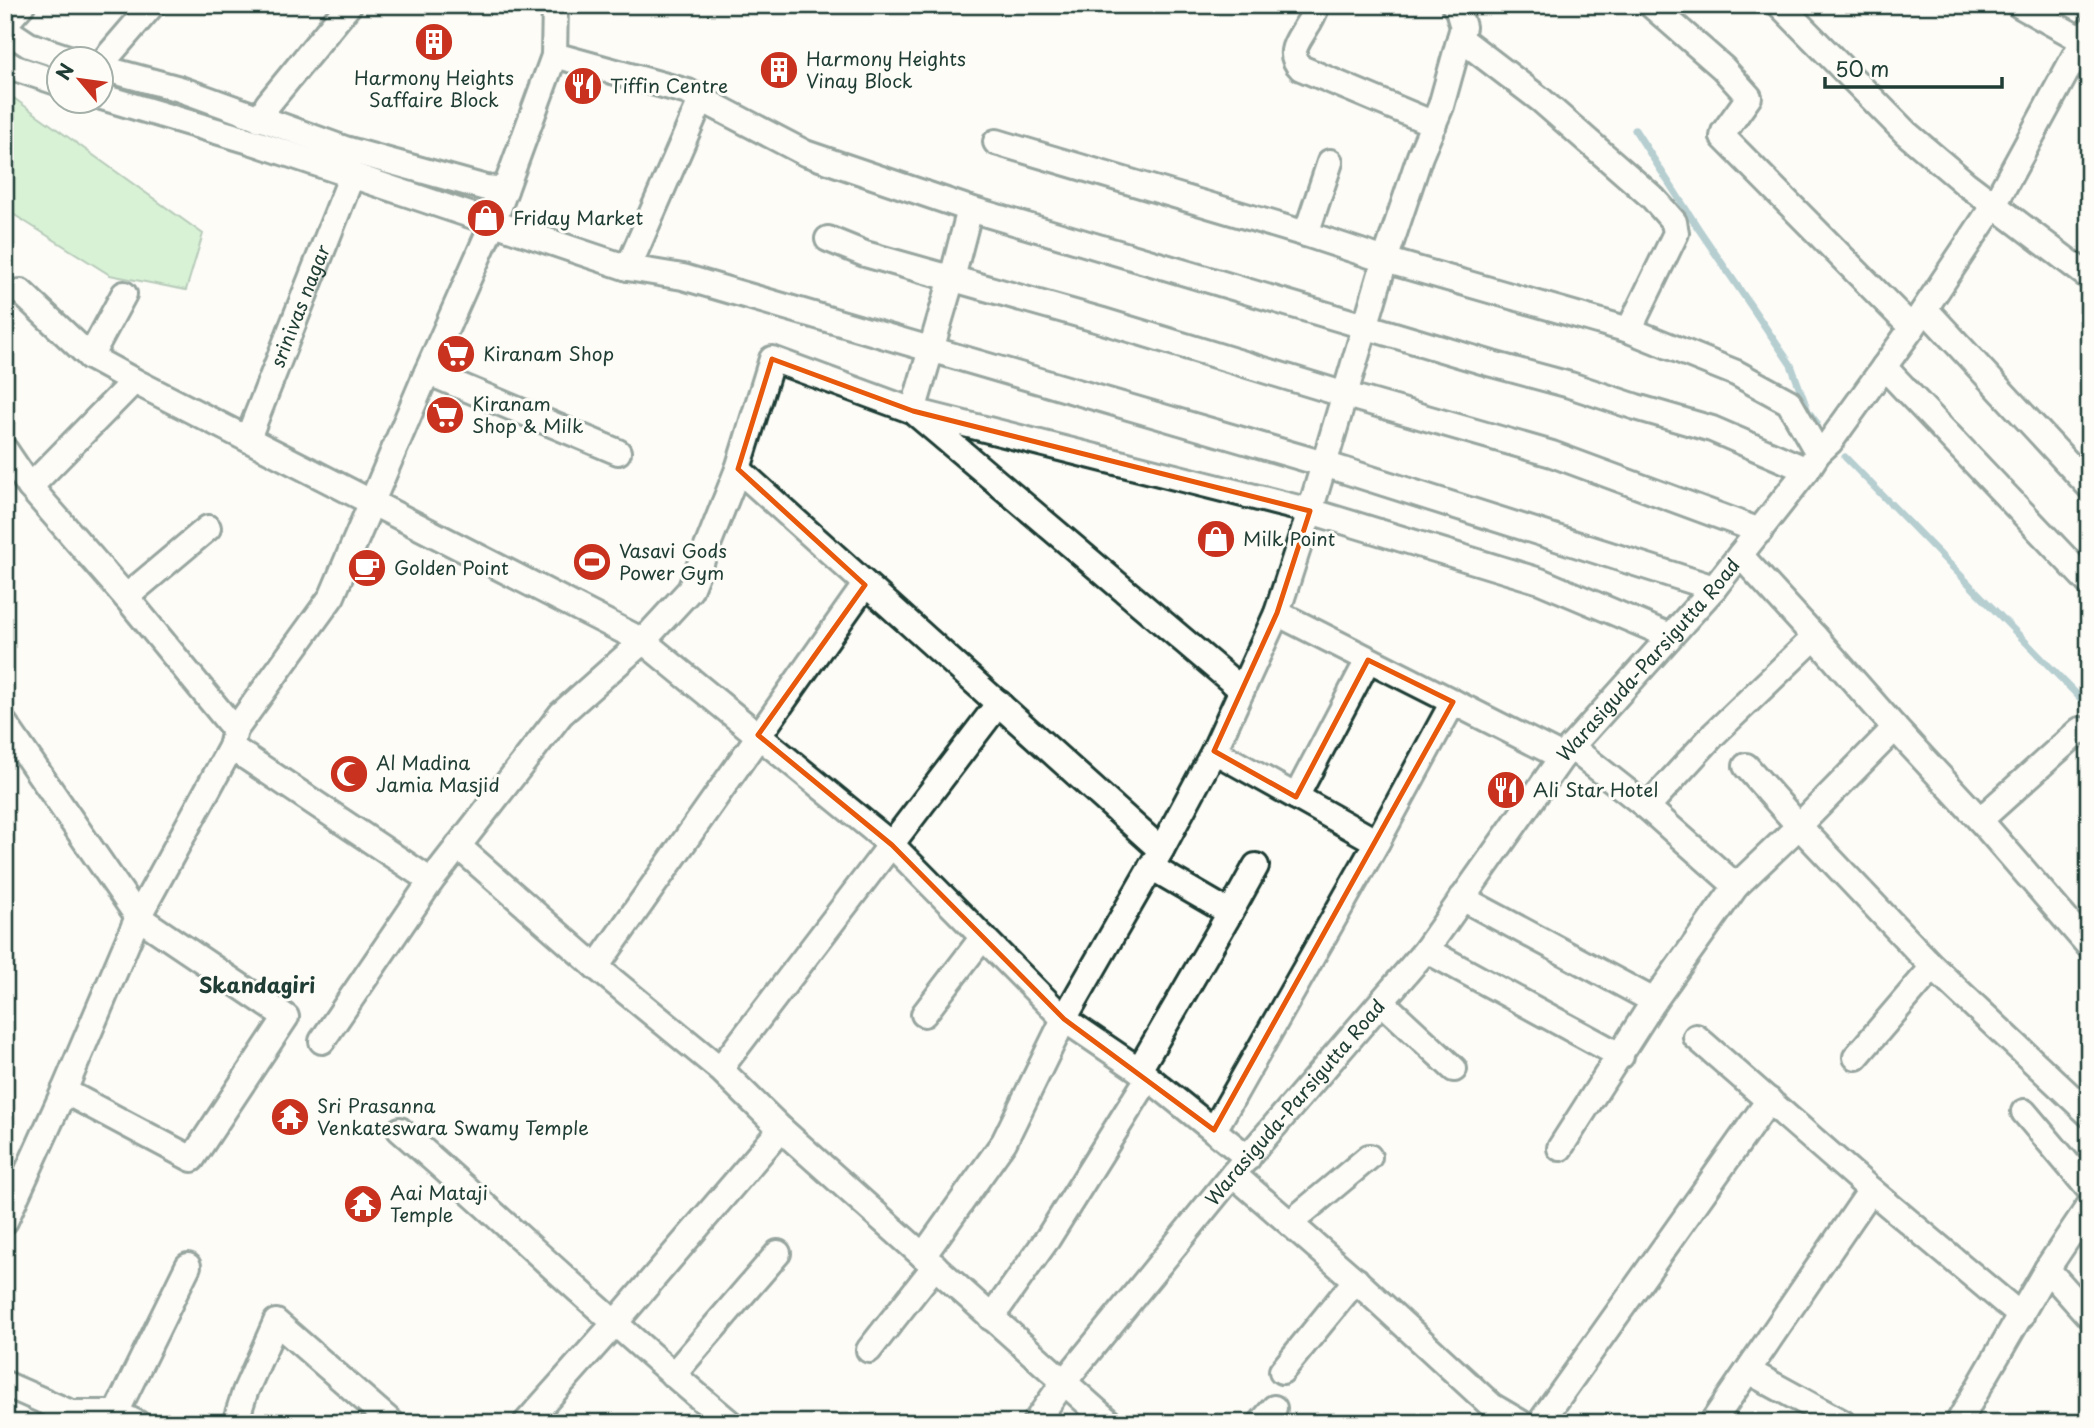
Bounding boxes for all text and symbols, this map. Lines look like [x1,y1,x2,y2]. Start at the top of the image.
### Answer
building icon: Harmony Heights Saffaire Block [413,21,455,63]
place label: Harmony Heights Vinay Block [806,44,966,94]
north arrow [46,46,116,116]
scale bar [1825,46,2001,90]
building icon: Harmony Heights Vinay Block [758,49,800,91]
text: 50 m [1835,52,1889,84]
text: N [48,58,80,85]
place label: Harmony Heights Saffaire Block [354,63,514,113]
restaurant icon: Tiffin Centre [562,65,604,107]
place label: Tiffin Centre [610,71,728,99]
shop icon: Friday Market [465,197,507,239]
place label: Friday Market [513,203,643,231]
street label: srinivas nagar [262,240,336,371]
supermarket icon: Kiranam Shop [435,333,477,375]
place label: Kiranam Shop [483,339,614,367]
place label: Kiranam Shop & Milk [472,389,584,439]
supermarket icon: Kiranam Shop & Milk [424,394,466,436]
shop icon: Milk Point [1195,518,1237,560]
place label: Milk Point [1243,524,1335,552]
place label: Vasavi Gods Power Gym [619,536,727,586]
sports icon: Vasavi Gods Power Gym [571,541,613,583]
cafe icon: Golden Point [346,547,388,589]
street label: Warasiguda-Parsigutta Road [1550,552,1746,767]
place label: Golden Point [394,553,509,581]
place label: Al Madina Jamia Masjid [376,748,500,798]
mosque icon: Al Madina Jamia Masjid [328,753,370,795]
restaurant icon: Ali Star Hotel [1485,769,1527,811]
place label: Ali Star Hotel [1533,775,1658,803]
district label: Skandagiri [199,968,315,1000]
street label: Warasiguda-Parsigutta Road [1198,992,1391,1211]
place label: Sri Prasanna Venkateswara Swamy Temple [317,1091,589,1141]
temple icon: Sri Prasanna Venkateswara Swamy Temple [269,1096,311,1138]
place label: Aai Mataji Temple [390,1178,488,1228]
temple icon: Aai Mataji Temple [342,1183,384,1225]

